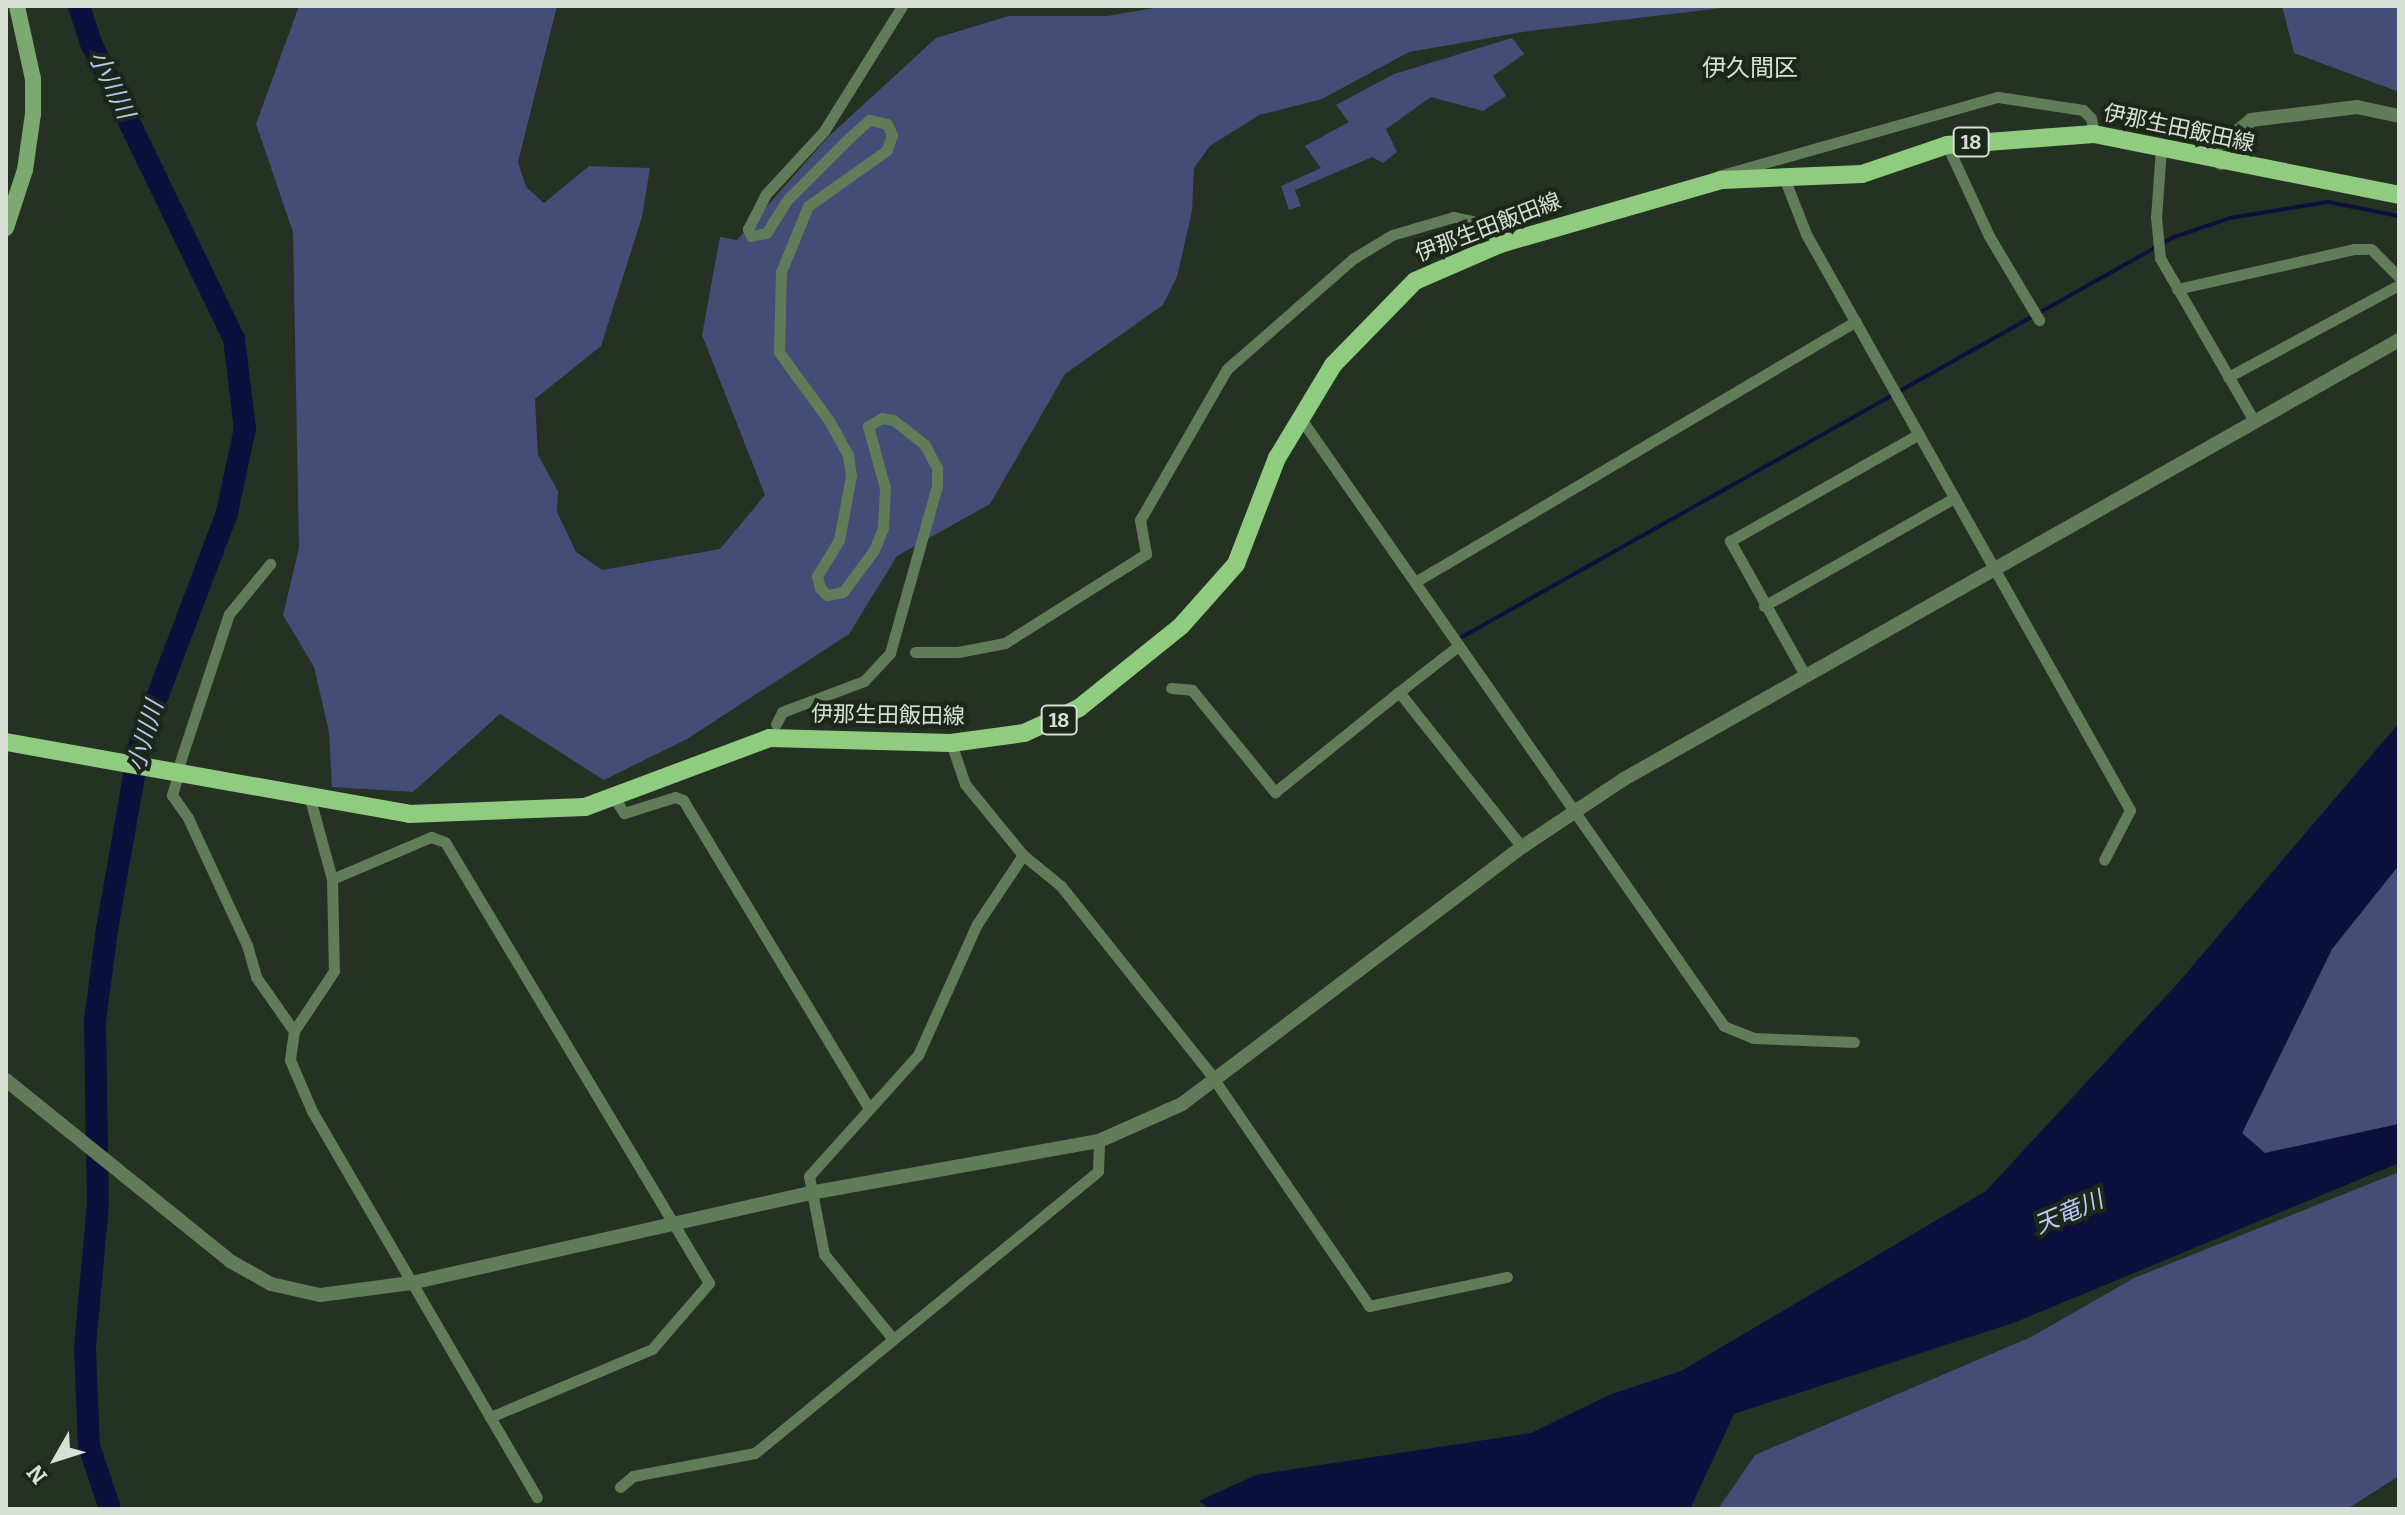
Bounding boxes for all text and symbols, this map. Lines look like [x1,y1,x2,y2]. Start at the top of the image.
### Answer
water label: 小川川 [82,46,140,124]
district label: 伊久間区 [1702,55,1798,83]
street label: 伊那生田飯田線 [2101,99,2257,157]
road number: 18 [1951,126,1991,158]
street label: 伊那生田飯田線 [1411,187,1565,267]
water label: 小川川 [122,697,170,775]
street label: 伊那生田飯田線 [811,700,965,730]
road number: 18 [1039,704,1079,736]
water label: 天竜川 [2030,1186,2108,1240]
north arrow [16,1419,96,1499]
text: N [21,1459,53,1490]

